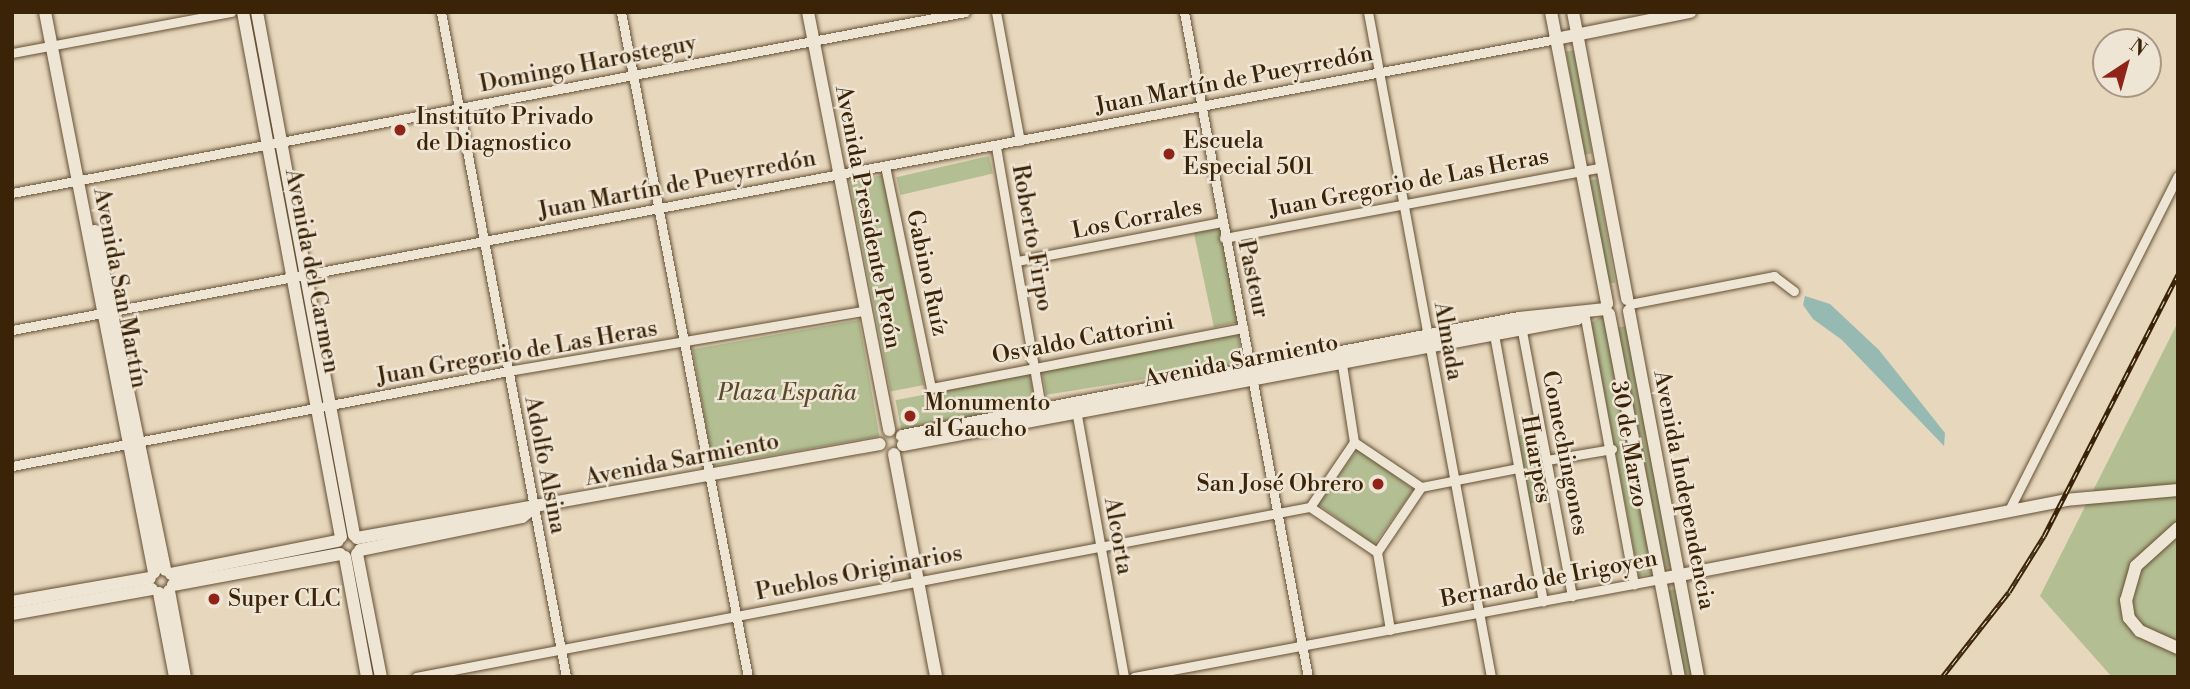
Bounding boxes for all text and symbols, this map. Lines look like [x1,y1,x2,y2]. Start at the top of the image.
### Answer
north arrow [2092,28,2162,98]
street label: Domingo Harosteguy [477,29,699,99]
text: N [2125,34,2151,62]
street label: Juan Martín de Pueyrredón [1093,40,1375,120]
street label: Avenida Presidente Perón [829,83,907,351]
place label: Instituto Privado de Diagnostico [416,103,594,157]
marker: Instituto Privado de Diagnostico [390,120,410,140]
place label: Escuela Especial 501 [1183,127,1313,181]
street label: Juan Gregorio de Las Heras [1267,142,1551,224]
street label: Juan Martín de Pueyrredón [536,145,818,225]
marker: Escuela Especial 501 [1161,146,1177,162]
street label: Roberto Firpo [1005,162,1059,314]
street label: Avenida del Carmen [279,166,345,376]
street label: Avenida San Martín [87,186,153,390]
street label: Los Corrales [1070,193,1204,245]
street label: Gabino Ruíz [900,207,954,339]
street label: Pasteur [1231,237,1275,321]
street label: Almada [1428,300,1468,382]
street label: Osvaldo Cattorini [990,308,1176,370]
street label: Juan Gregorio de Las Heras [374,315,660,391]
street label: Avenida Sarmiento [1142,329,1340,393]
street label: Comechingones [1536,368,1594,538]
street label: Avenida Independencia [1647,368,1721,612]
park label: Plaza España [718,379,856,407]
street label: 30 de Marzo [1604,379,1654,509]
place label: Monumento al Gaucho [924,389,1050,443]
street label: Adolfo Alsina [518,394,572,536]
marker: Monumento al Gaucho [902,408,918,424]
street label: Huarpes [1515,413,1557,505]
street label: Avenida Sarmiento [583,428,781,492]
place label: San José Obrero [1196,470,1364,498]
marker: San José Obrero [1370,476,1386,492]
street label: Alcorta [1098,495,1138,577]
street label: Pueblos Originarios [753,539,965,607]
street label: Bernardo de Irigoyen [1438,544,1660,614]
place label: Super CLC [228,585,341,613]
marker: Super CLC [206,591,222,607]

